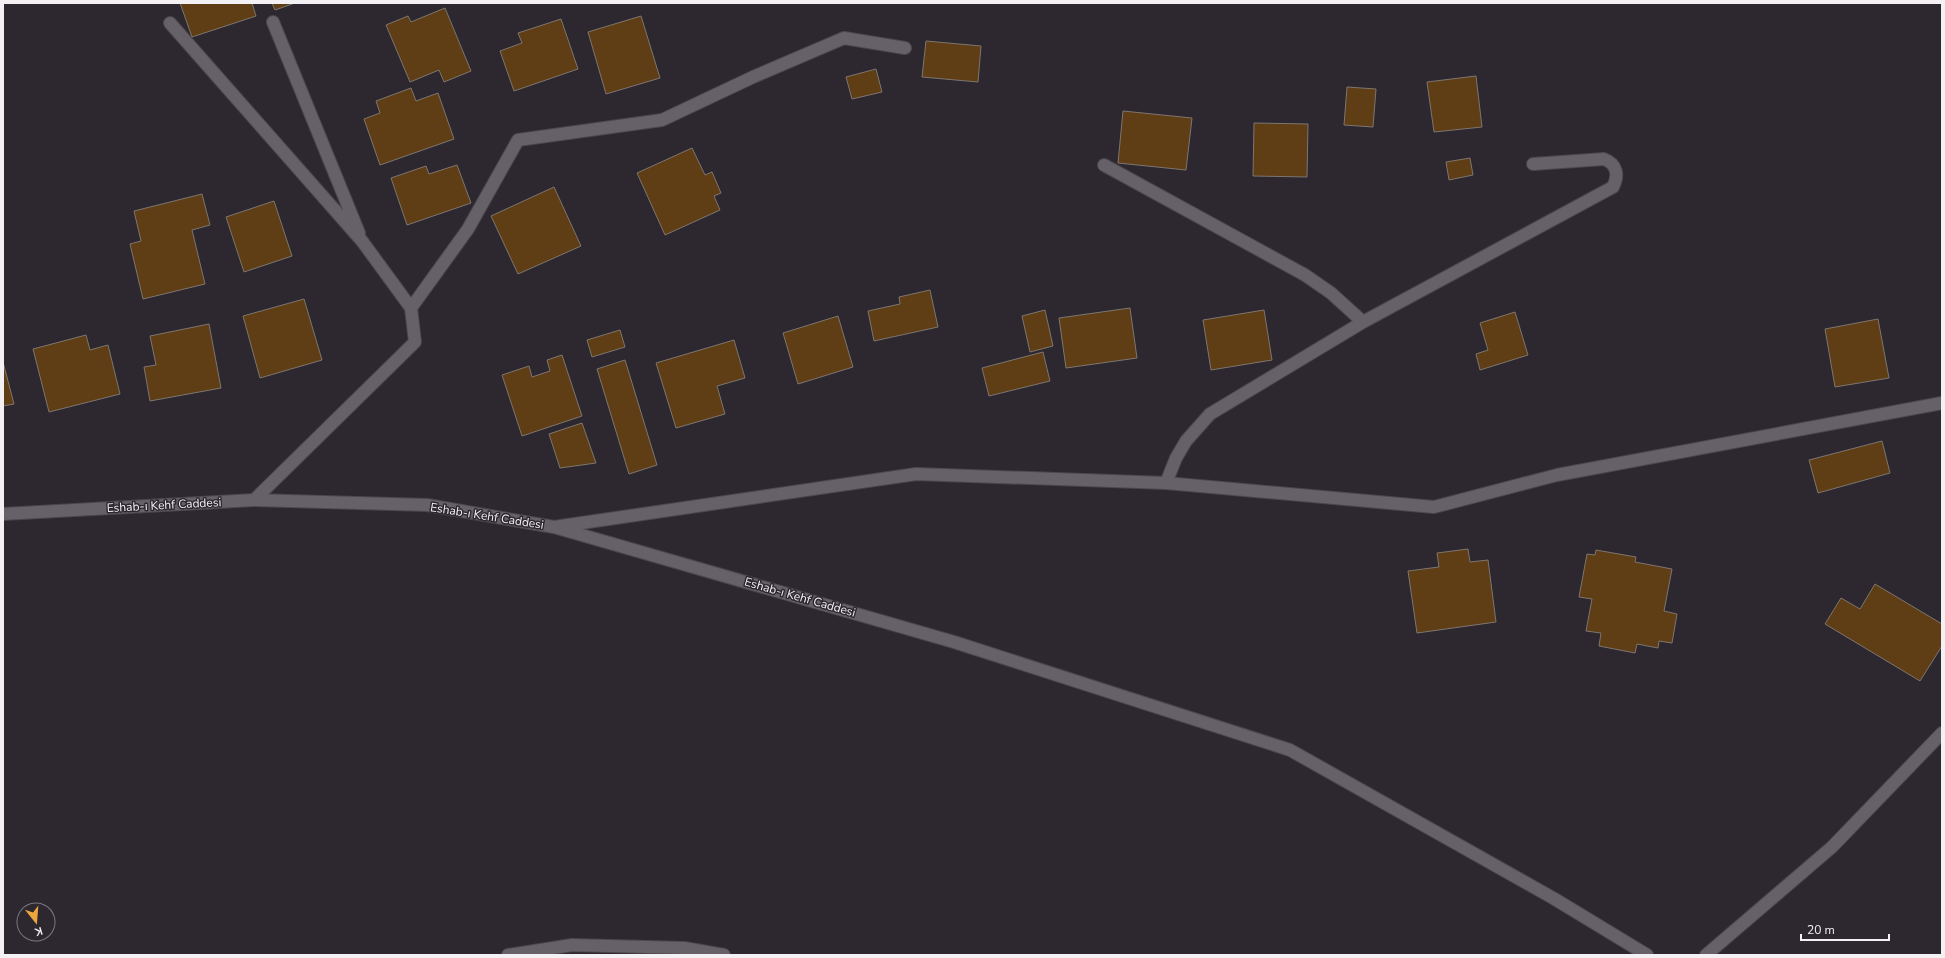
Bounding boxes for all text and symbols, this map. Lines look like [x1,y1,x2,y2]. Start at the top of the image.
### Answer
street label: Eshab-ı Kehf Caddesi [106,494,222,516]
street label: Eshab-ı Kehf Caddesi [429,499,545,533]
street label: Eshab-ı Kehf Caddesi [743,573,857,621]
north arrow [16,902,56,942]
scale bar [1801,916,1889,942]
text: 20 m [1807,922,1835,938]
text: K [32,923,44,940]

